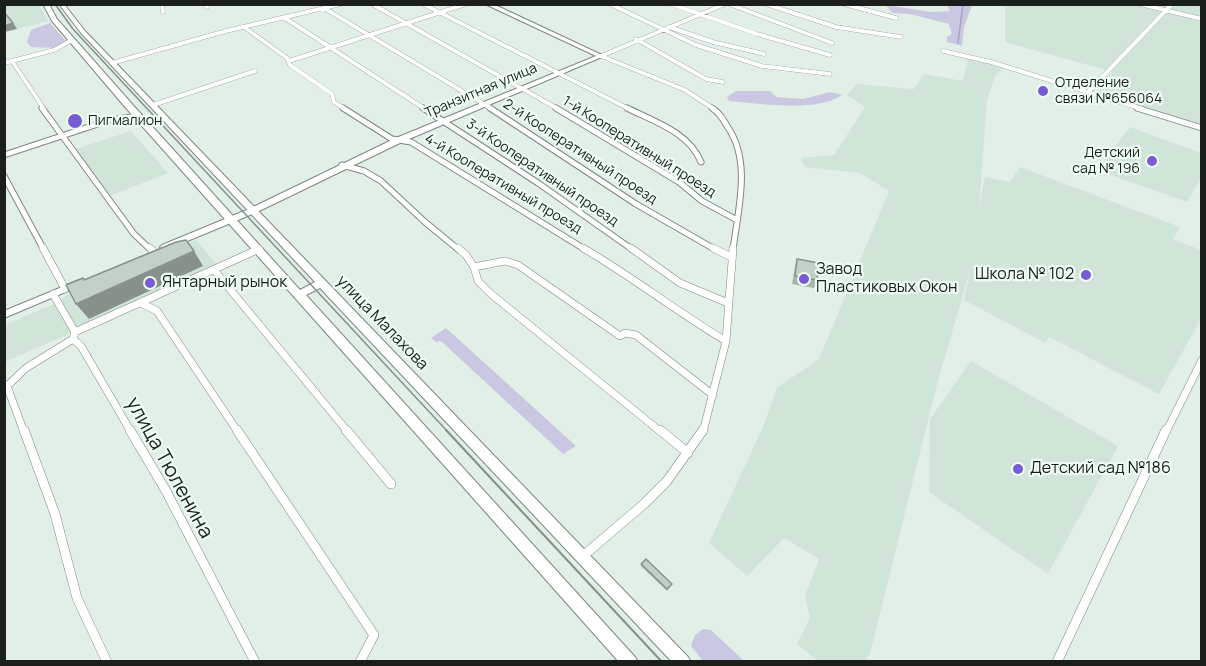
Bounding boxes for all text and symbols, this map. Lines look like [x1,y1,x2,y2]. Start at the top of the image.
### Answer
street label: Транзитная улица [422,60,540,122]
place label: Отделение связи №656064 [1055,75,1162,108]
marker: Отделение связи №656064 [1036,84,1050,98]
street label: 1-й Кооперативный проезд [559,93,719,201]
street label: 2-й Кооперативный проезд [500,96,660,208]
marker: Пигмалион [66,112,84,130]
place label: Пигмалион [88,113,162,129]
street label: 3-й Кооперативный проезд [463,116,621,230]
street label: 4-й Кооперативный проезд [421,130,585,238]
place label: Детский сад № 196 [1072,145,1140,178]
marker: Детский сад № 196 [1145,154,1159,168]
place label: Завод Пластиковых Окон [816,260,957,298]
place label: Школа № 102 [975,265,1074,285]
marker: Школа № 102 [1079,268,1093,282]
street label: улица Малахова [332,272,432,374]
marker: Завод Пластиковых Окон [797,272,811,286]
place label: Янтарный рынок [162,273,287,293]
marker: Янтарный рынок [143,276,157,290]
street label: улица Тюленина [120,393,218,543]
place label: Детский сад №186 [1030,459,1171,479]
marker: Детский сад №186 [1011,462,1025,476]

